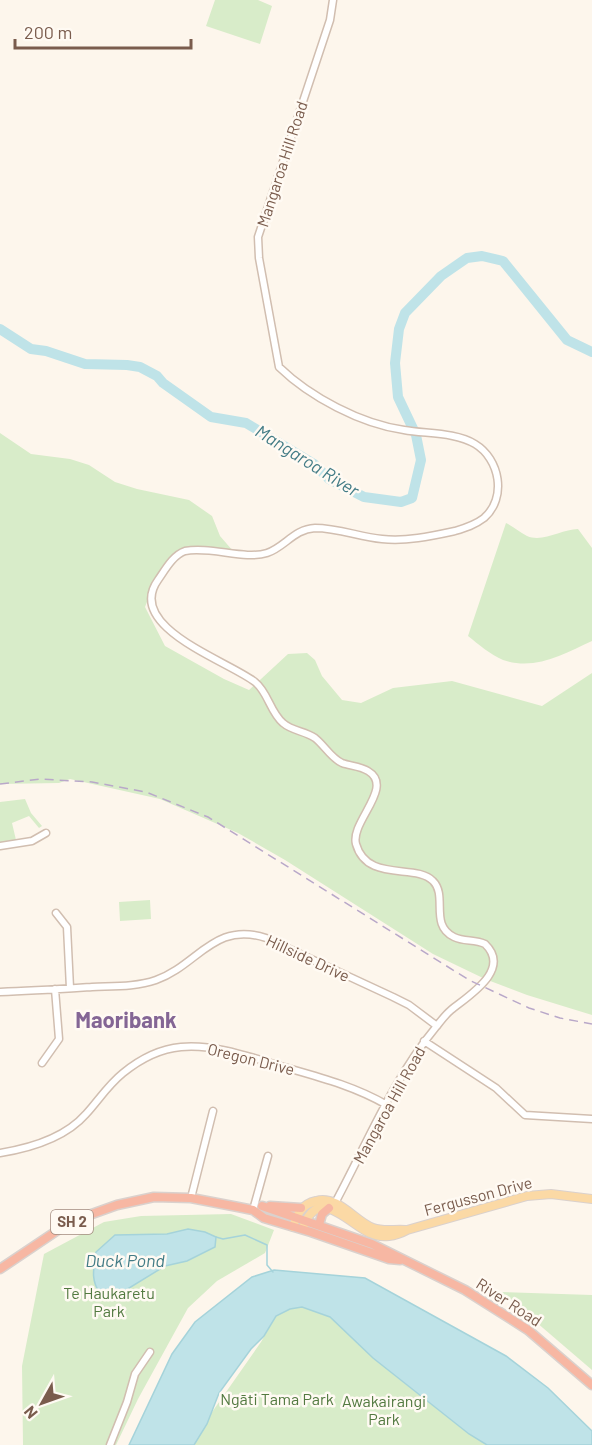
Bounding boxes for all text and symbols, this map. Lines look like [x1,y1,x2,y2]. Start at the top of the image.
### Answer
scale bar [15,12,190,50]
text: 200 m [24,21,72,43]
street label: Mangaroa Hill Road [252,98,311,229]
water label: Mangaroa River [252,420,364,501]
street label: Hillside Drive [264,930,353,985]
district label: Maoribank [75,1006,177,1032]
street label: Oregon Drive [206,1039,297,1078]
street label: Mangaroa Hill Road [348,1043,429,1167]
street label: Fergusson Drive [422,1172,534,1219]
road number: SH 2 [51,1210,93,1234]
water label: Duck Pond [85,1249,165,1271]
street label: River Road [473,1273,546,1330]
park label: Te Haukaretu Park [63,1283,155,1320]
north arrow [12,1373,72,1433]
park label: Ngāti Tama Park [220,1389,334,1408]
park label: Awakairangi Park [342,1391,426,1428]
text: N [19,1403,41,1423]

